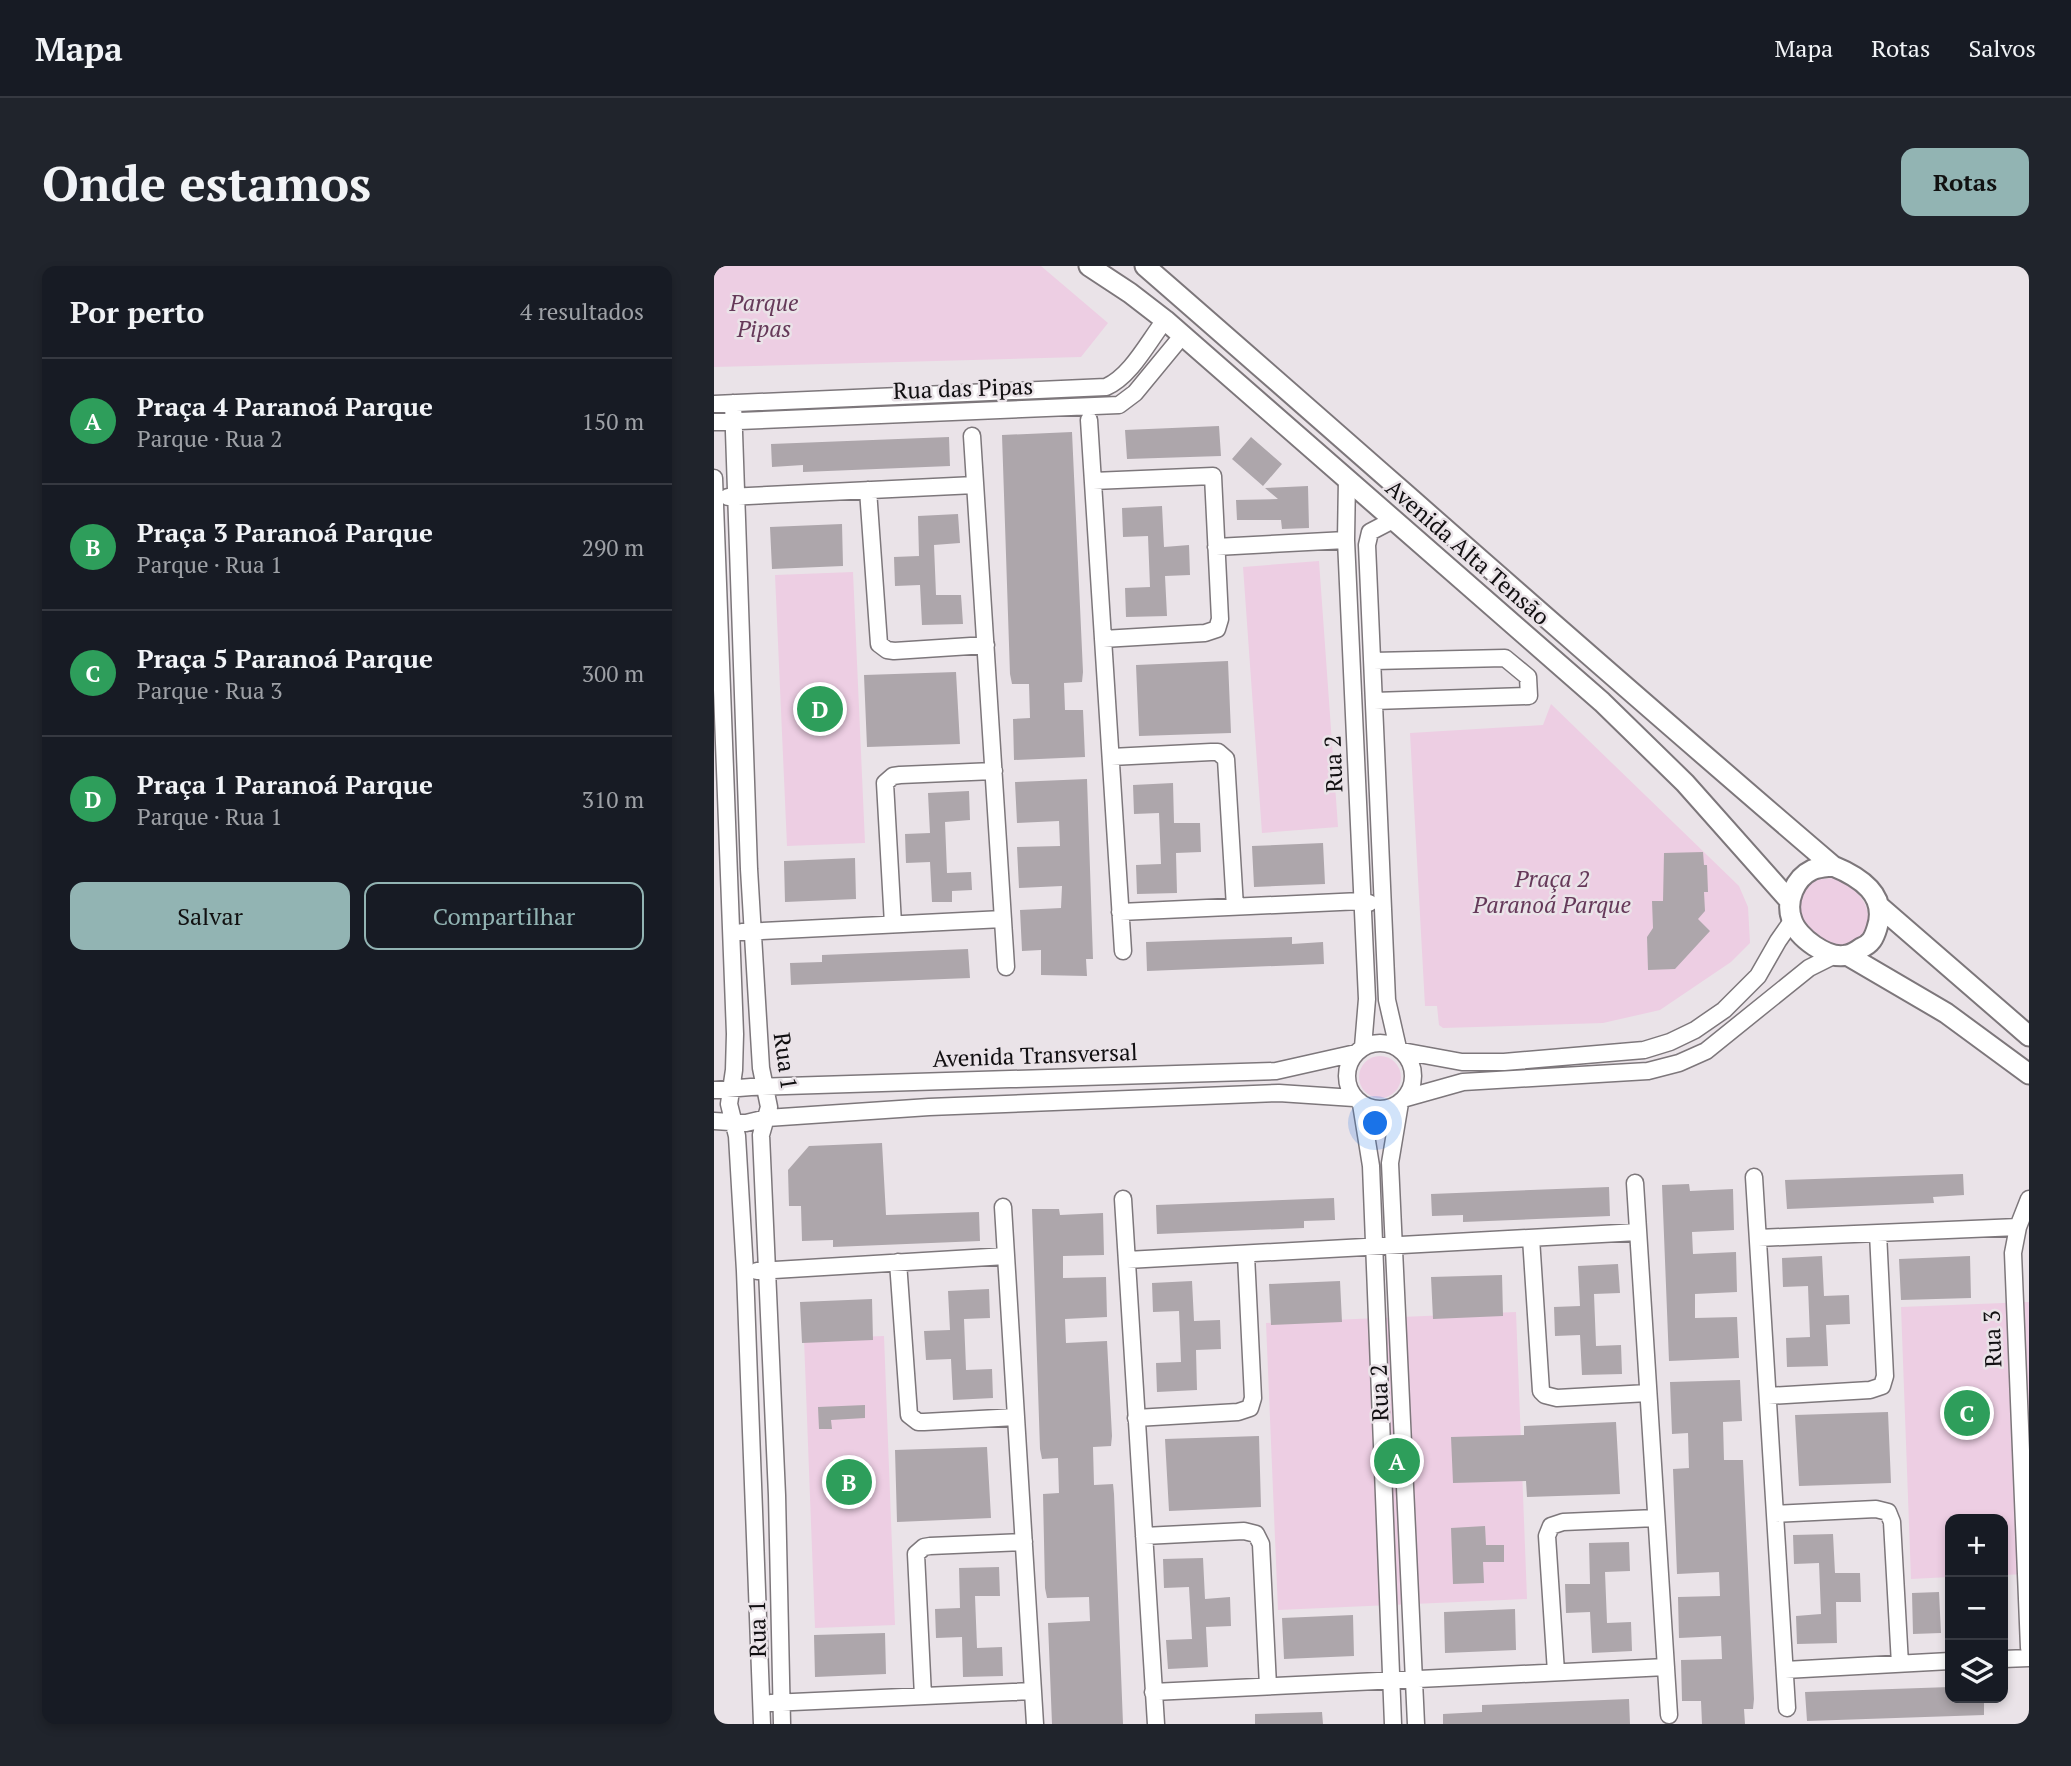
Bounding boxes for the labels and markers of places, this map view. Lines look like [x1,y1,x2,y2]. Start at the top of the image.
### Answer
pin: D [797,683,843,735]
pin: C [1944,1387,1990,1439]
pin: A [1374,1435,1420,1487]
pin: B [826,1456,872,1508]

